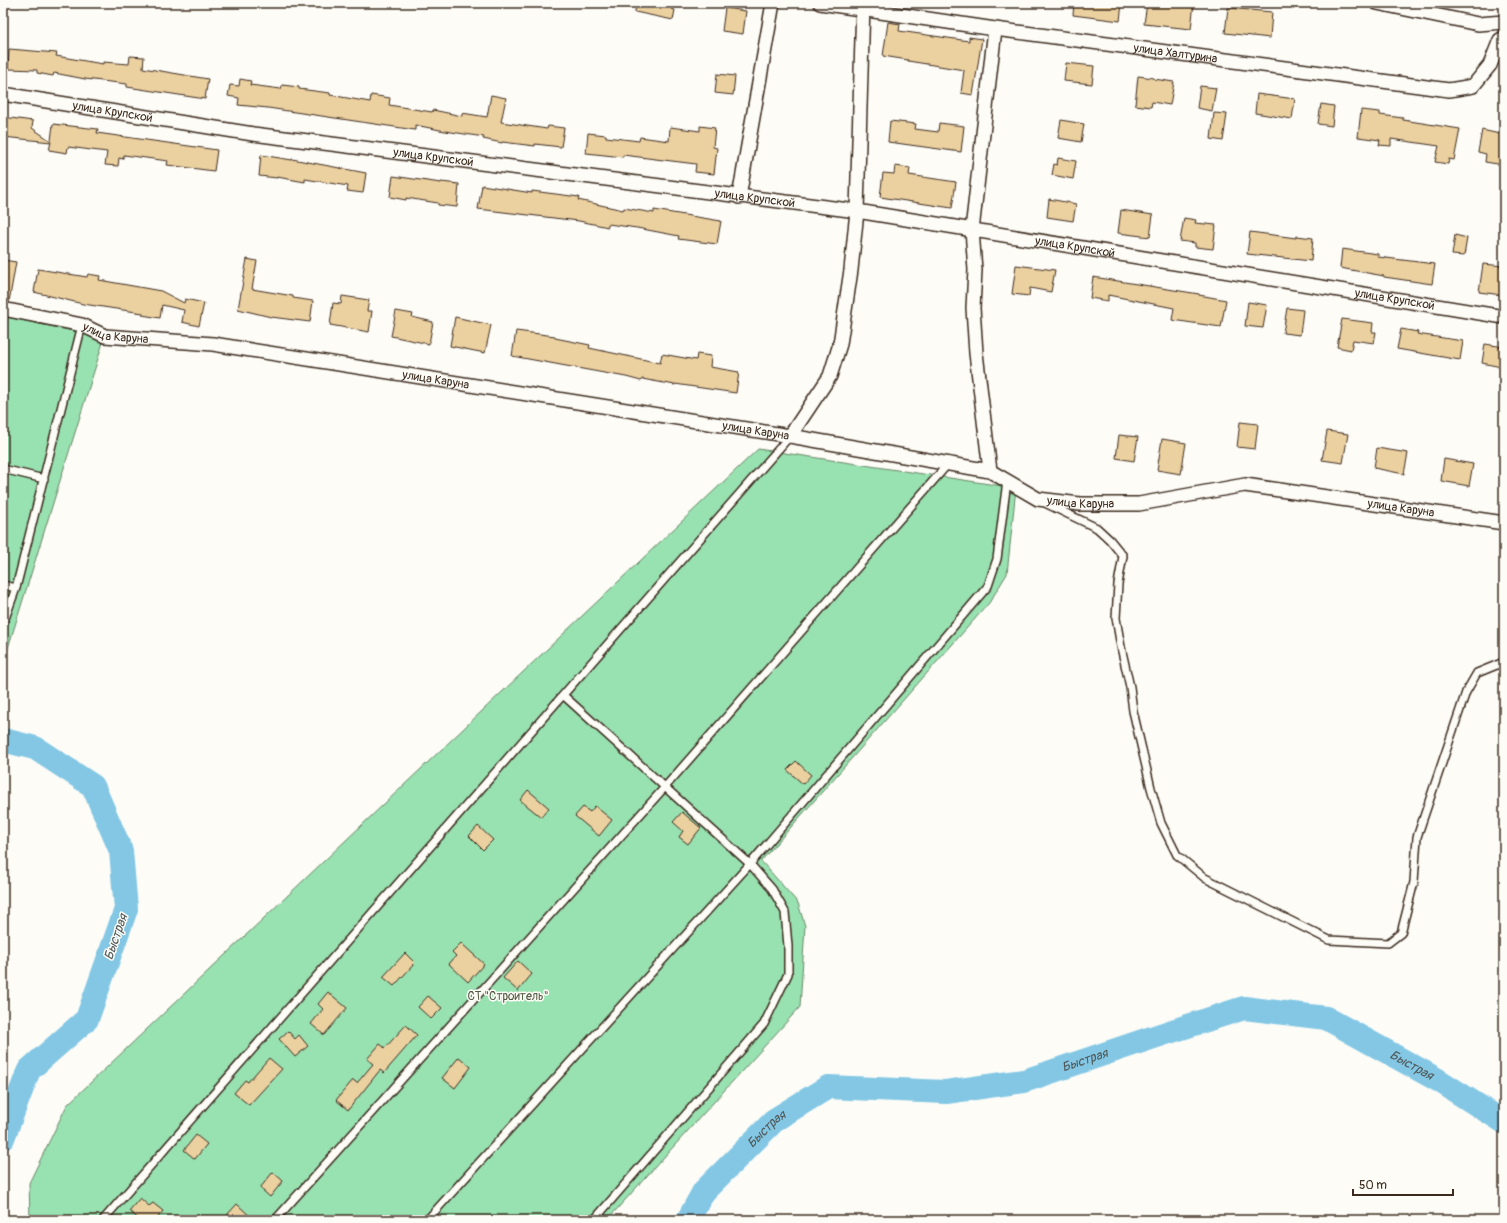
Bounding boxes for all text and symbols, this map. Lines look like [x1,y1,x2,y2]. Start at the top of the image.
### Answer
street label: улица Халтурина [1132,40,1219,66]
street label: улица Крупской [71,98,154,125]
street label: улица Крупской [391,144,475,170]
street label: улица Крупской [713,185,796,211]
street label: улица Крупской [1033,233,1116,261]
street label: улица Крупской [1353,285,1436,313]
street label: улица Каруна [79,319,149,347]
street label: улица Каруна [400,367,471,392]
street label: улица Каруна [720,418,791,443]
street label: улица Каруна [1045,492,1115,512]
street label: улица Каруна [1366,495,1436,520]
water label: Быстрая [101,910,132,962]
park label: СТ "Строитель" [467,989,549,1004]
water label: Быстрая [1060,1045,1112,1076]
water label: Быстрая [1387,1047,1438,1085]
water label: Быстрая [744,1106,790,1151]
scale bar [1353,1171,1453,1197]
text: 50 m [1359,1178,1387,1193]

